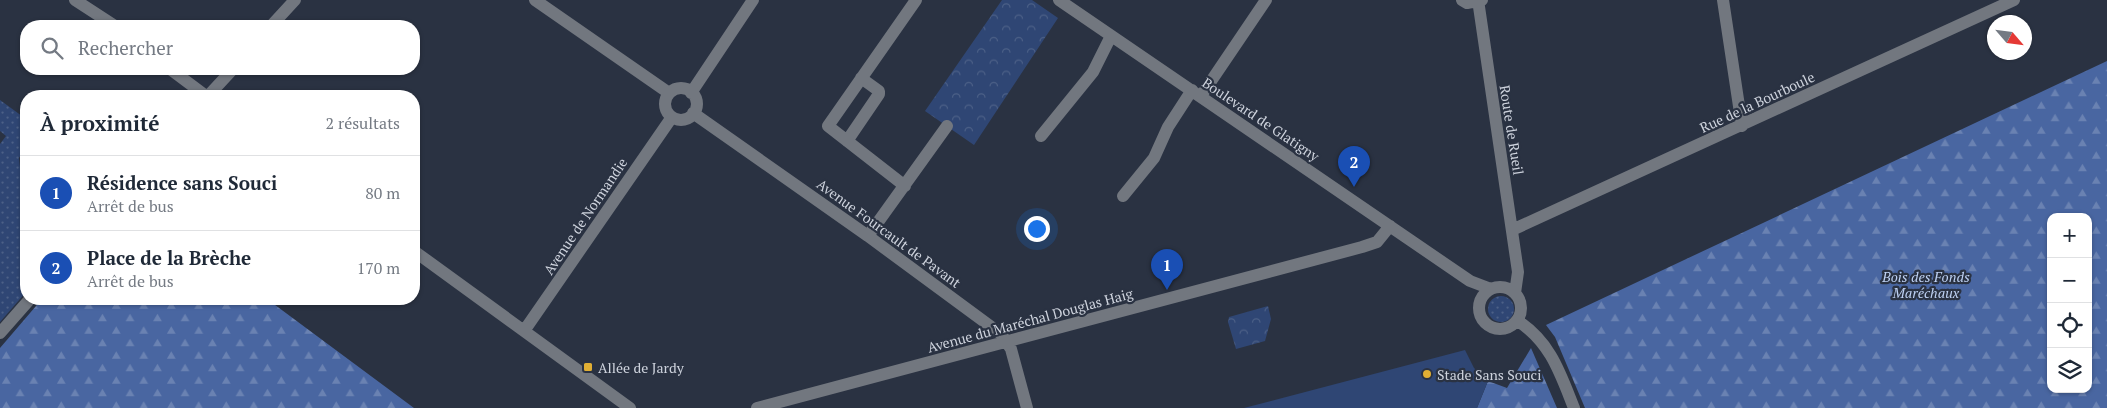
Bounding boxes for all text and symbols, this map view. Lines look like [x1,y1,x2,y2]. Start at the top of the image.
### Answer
north arrow [1987,15,2032,60]
search box [20,20,420,75]
icon: search [38,34,66,62]
text: Rechercher [78,35,173,60]
street label: Rue de la Bourboule [1696,67,1818,137]
street label: Boulevard de Glatigny [1199,73,1324,166]
street label: Route de Rueil [1496,84,1528,176]
text: À proximité [40,109,160,137]
text: 2 résultats [326,112,400,134]
pin: 2 [1338,146,1370,187]
street label: Avenue de Normandie [539,154,631,278]
text: Résidence sans Souci [87,170,277,195]
street label: Avenue Fourcault de Pavant [813,174,966,292]
text: 1 [51,182,61,204]
text: 80 m [365,182,400,204]
text: Arrêt de bus [87,195,174,217]
map controls [2047,213,2092,393]
button: + [2047,213,2092,258]
your location [1024,216,1050,242]
text: Place de la Brèche [87,245,251,270]
pin: 1 [1151,249,1183,290]
text: 2 [51,257,61,279]
text: 170 m [357,257,400,279]
button: − [2047,258,2092,303]
park label: Bois des Fonds Maréchaux [1881,267,1970,302]
text: Arrêt de bus [87,270,174,292]
street label: Avenue du Maréchal Douglas Haig [925,283,1136,357]
button: locate [2047,303,2092,348]
button: layers [2047,348,2092,393]
place label: Allée de Jardy [598,358,685,377]
marker: Allée de Jardy [582,361,594,373]
place label: Stade Sans Souci [1437,365,1541,384]
marker: Stade Sans Souci [1421,368,1433,380]

